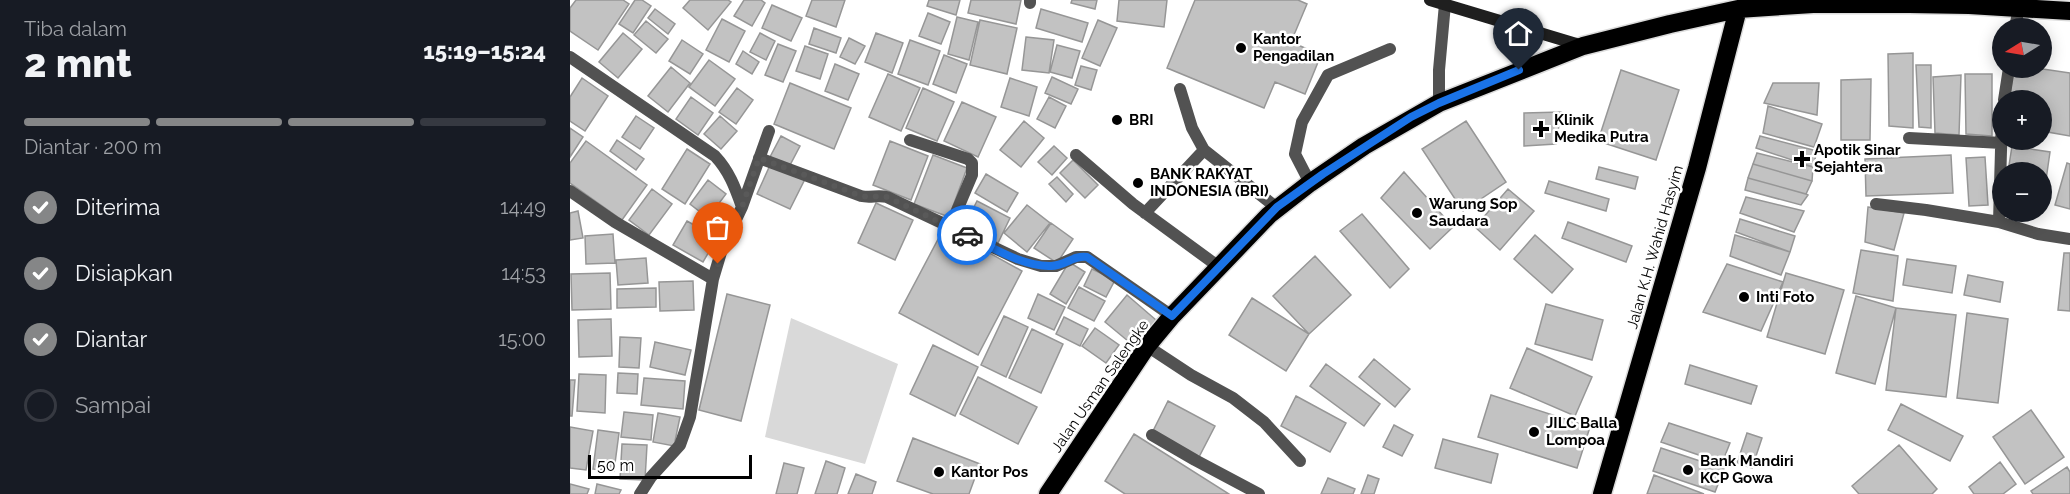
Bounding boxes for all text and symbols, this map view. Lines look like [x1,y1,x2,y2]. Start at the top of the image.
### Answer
pin [1493,8,1544,70]
text: Tiba dalam [24,17,127,41]
icon: home [1502,17,1535,50]
north arrow [1992,18,2052,78]
map controls [1992,18,2052,222]
place label: Kantor Pengadilan [1253,30,1334,65]
text: 15:19–15:24 [423,38,546,64]
text: 2 mnt [24,40,132,86]
marker: Kantor Pengadilan [1234,41,1248,55]
button: + [1992,90,2052,150]
place label: BRI [1129,111,1153,129]
place label: Klinik Medika Putra [1554,111,1649,146]
marker: BRI [1110,113,1124,127]
marker: Klinik Medika Putra [1532,120,1550,138]
text: Diantar · 200 m [24,135,162,159]
place label: Apotik Sinar Sejahtera [1814,141,1901,176]
marker: Apotik Sinar Sejahtera [1795,152,1809,166]
button: − [1992,162,2052,222]
street label: Jalan K.H. Wahid Hasyim [1623,163,1687,331]
place label: BANK RAKYAT INDONESIA (BRI) [1150,165,1269,200]
marker: BANK RAKYAT INDONESIA (BRI) [1131,176,1145,190]
icon: check [24,191,57,224]
text: Diterima [75,194,160,220]
text: 14:49 [500,195,546,219]
place label: Warung Sop Saudara [1429,195,1518,230]
pin [692,202,743,264]
courier [937,205,997,265]
marker: Warung Sop Saudara [1410,206,1424,220]
icon: bag [701,211,734,244]
icon: car [951,219,984,252]
icon: check [24,257,57,290]
text: Disiapkan [75,260,173,286]
text: 14:53 [501,261,546,285]
place label: Inti Foto [1756,288,1814,306]
marker: Inti Foto [1737,290,1751,304]
street label: Jalan Usman Salengke [1047,316,1153,456]
icon: check [24,323,57,356]
text: Diantar [75,326,147,352]
text: 15:00 [498,327,546,351]
text: Sampai [75,392,151,418]
place label: JILC Balla Lompoa [1546,414,1617,449]
marker: JILC Balla Lompoa [1527,425,1541,439]
scale bar [588,452,752,480]
place label: Bank Mandiri KCP Gowa [1700,452,1794,487]
text: 50 m [597,456,634,475]
place label: Kantor Pos [951,463,1028,481]
marker: Bank Mandiri KCP Gowa [1681,463,1695,477]
marker: Kantor Pos [932,465,946,479]

